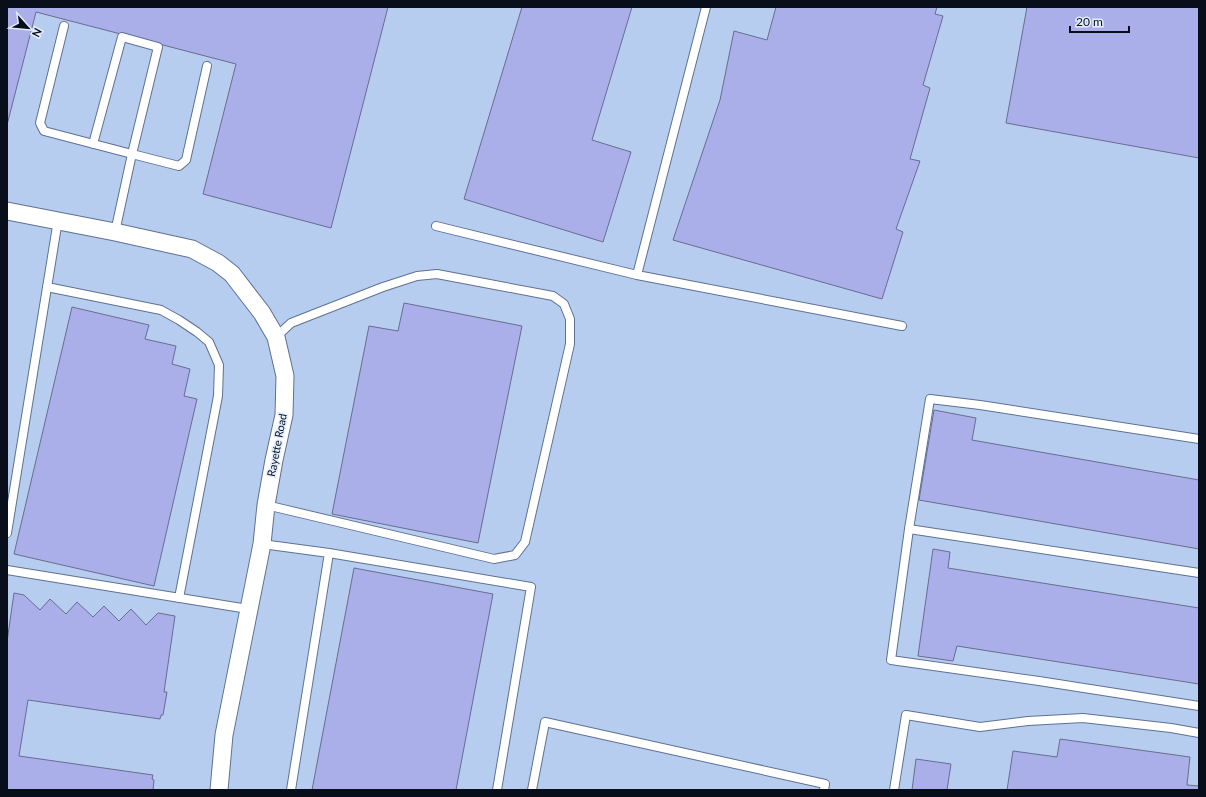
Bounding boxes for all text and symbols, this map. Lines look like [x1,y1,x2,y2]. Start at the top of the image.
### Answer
north arrow [8,8,48,48]
scale bar [1070,8,1129,34]
text: 20 m [1076,14,1103,29]
text: N [30,26,45,39]
street label: Rayette Road [264,412,289,478]

